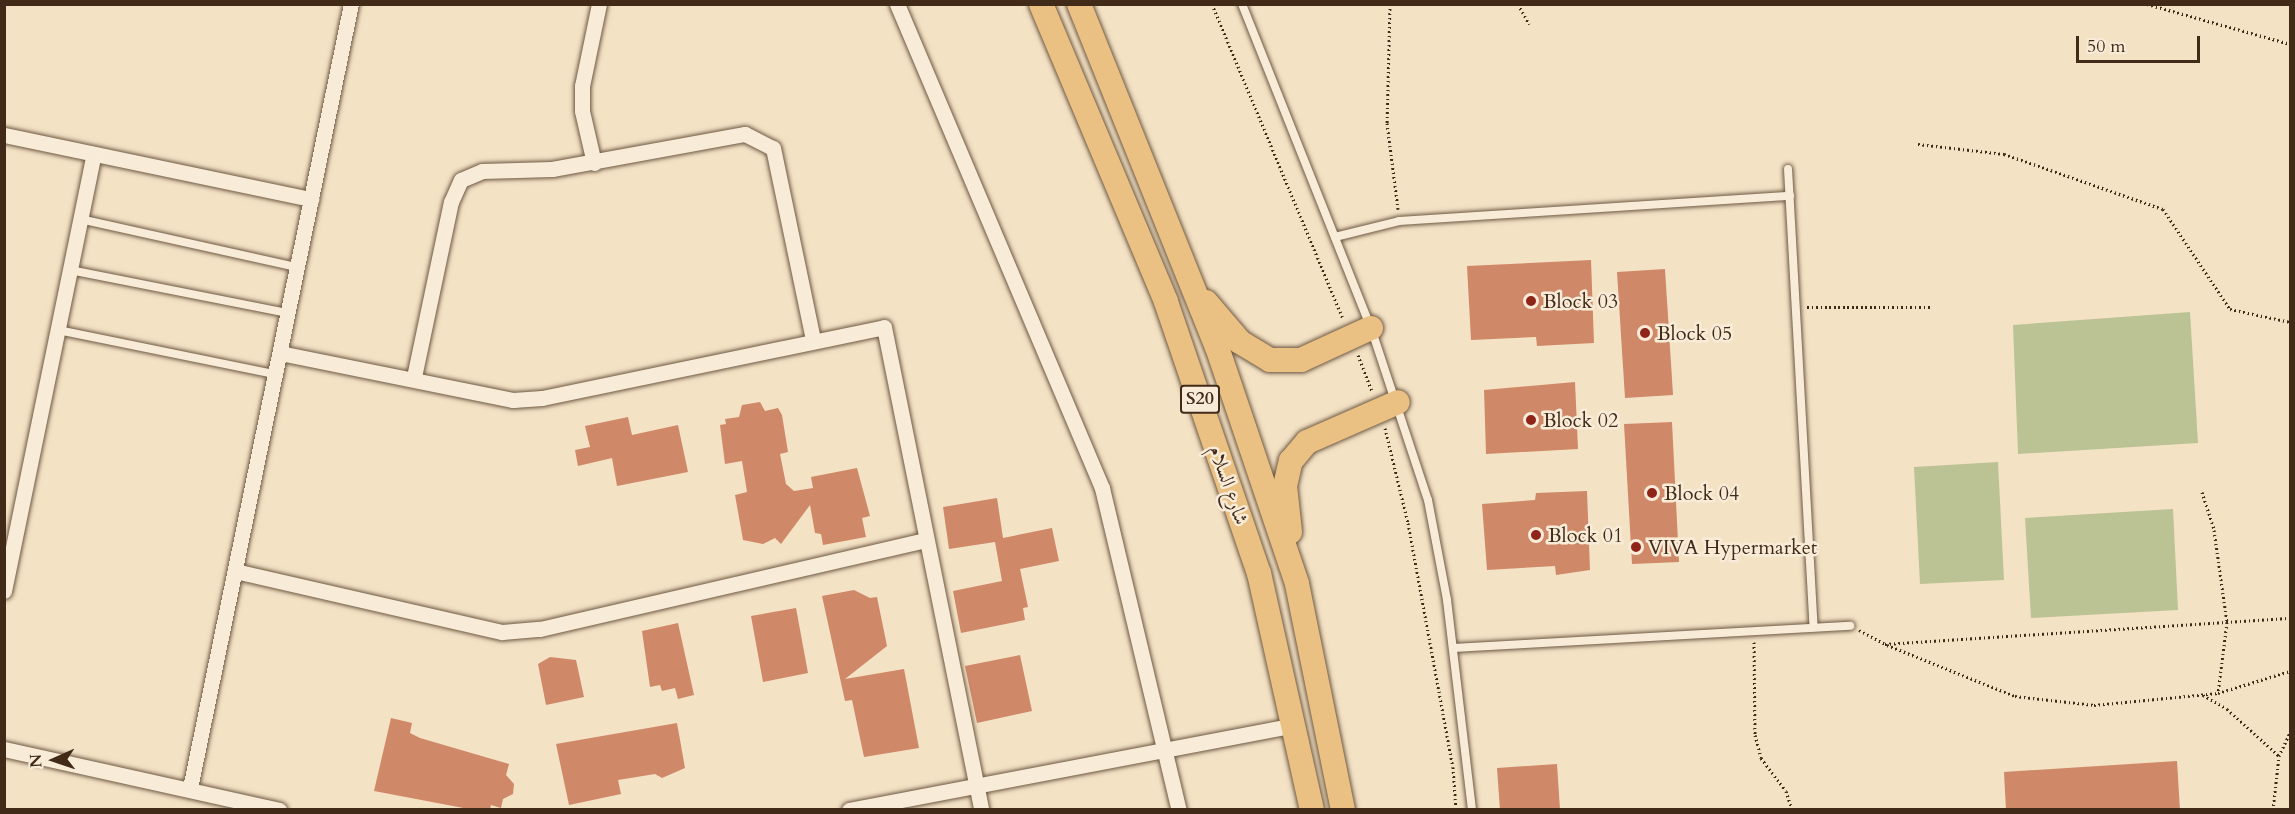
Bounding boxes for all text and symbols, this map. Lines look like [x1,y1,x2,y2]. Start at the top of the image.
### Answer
scale bar [2079,24,2204,62]
text: 50 m [2087,34,2126,59]
place label: Block 03 [1543,289,1618,313]
marker: Block 03 [1524,294,1538,308]
place label: Block 05 [1657,321,1732,345]
marker: Block 05 [1638,326,1652,340]
road number: S20 [1179,384,1221,414]
place label: Block 02 [1543,408,1618,432]
marker: Block 02 [1524,413,1538,427]
street label: شارع السلام [1204,442,1254,528]
place label: Block 04 [1664,481,1739,505]
marker: Block 04 [1645,486,1659,500]
place label: Block 01 [1548,523,1623,547]
marker: Block 01 [1529,528,1543,542]
place label: VIVA Hypermarket [1648,535,1817,559]
marker: VIVA Hypermarket [1629,540,1643,554]
north arrow [24,730,84,790]
text: N [25,753,47,768]

